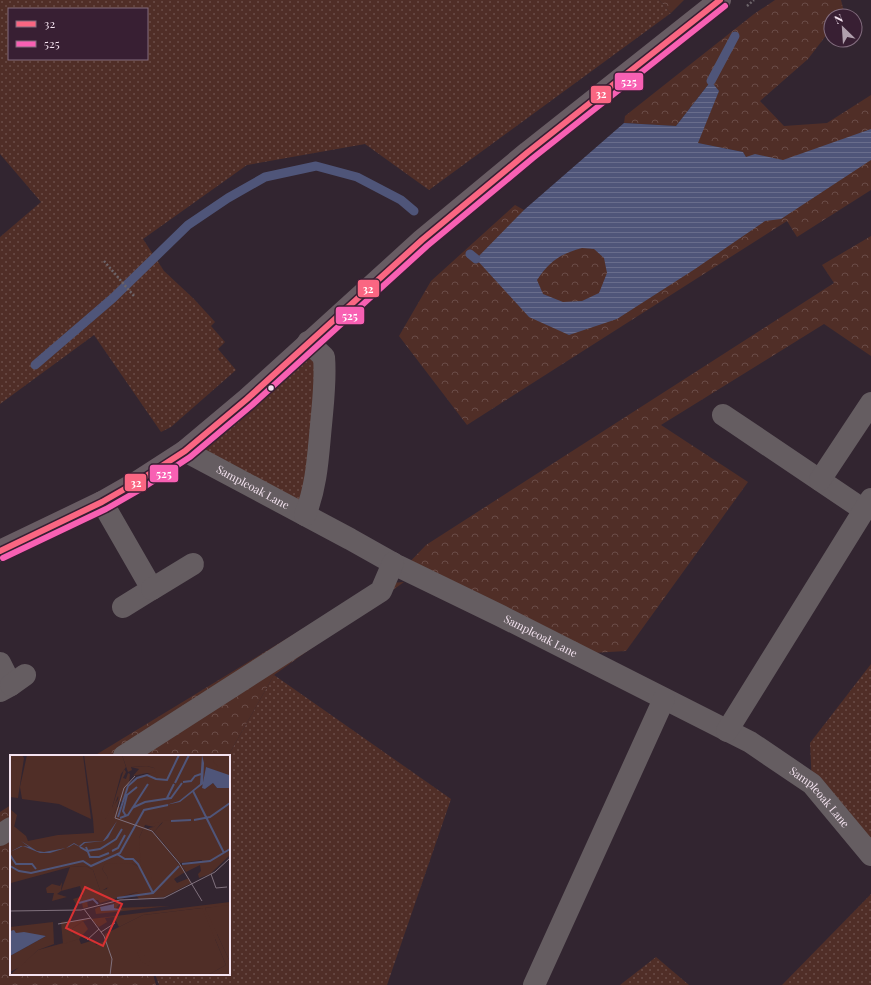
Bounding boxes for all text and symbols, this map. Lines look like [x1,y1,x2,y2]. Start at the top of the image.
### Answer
legend [8,8,148,60]
north arrow [823,8,863,48]
text: N [832,10,845,27]
text: 32 [44,15,55,31]
text: 525 [44,35,60,51]
line badge: 525 [614,72,644,91]
text: 525 [621,74,637,89]
line badge: 32 [590,85,612,104]
text: 32 [595,86,607,101]
line badge: 32 [357,279,380,298]
text: 32 [362,281,374,296]
line badge: 525 [335,306,365,325]
text: 525 [342,308,358,323]
unlabelled marker [266,383,276,393]
street label: Sampleoak Lane [214,461,293,513]
line badge: 525 [149,464,179,483]
text: 525 [156,466,172,481]
line badge: 32 [124,473,147,492]
text: 32 [130,475,142,490]
street label: Sampleoak Lane [502,611,581,661]
inset map [10,755,230,975]
street label: Sampleoak Lane [787,763,853,831]

